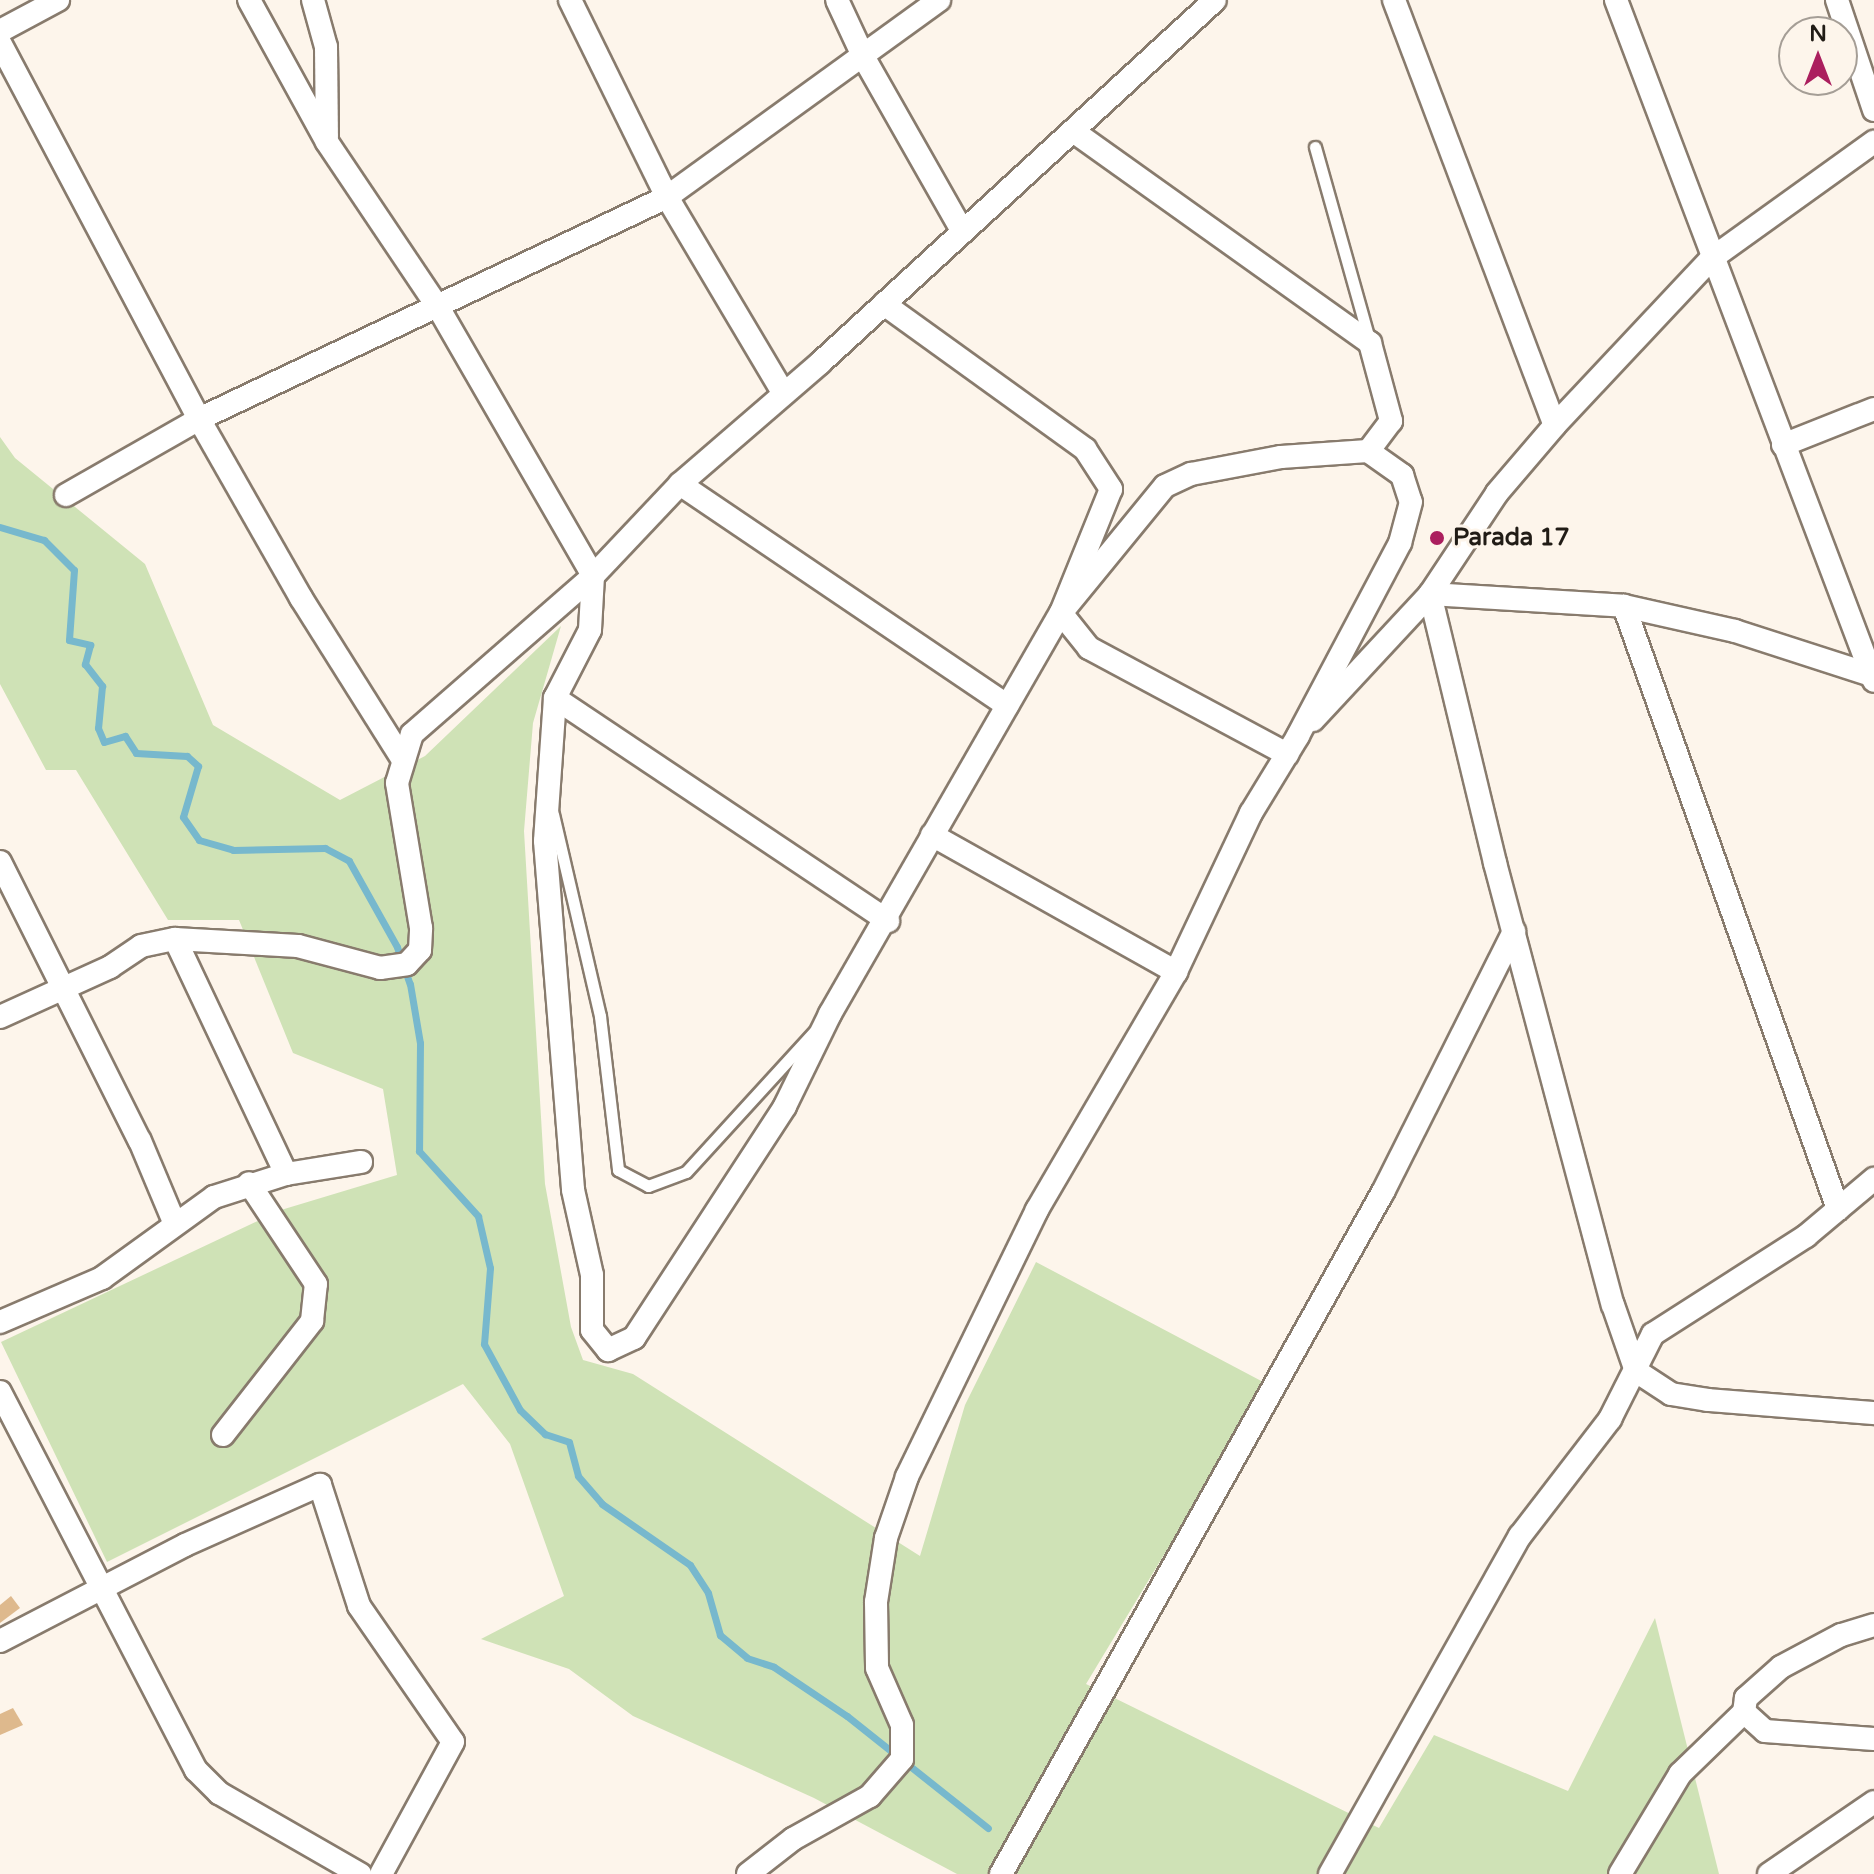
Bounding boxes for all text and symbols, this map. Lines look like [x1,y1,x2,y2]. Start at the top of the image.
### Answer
north arrow [1778,16,1858,96]
text: N [1809,21,1827,47]
place label: Parada 17 [1453,524,1570,552]
marker: Parada 17 [1428,529,1446,547]

